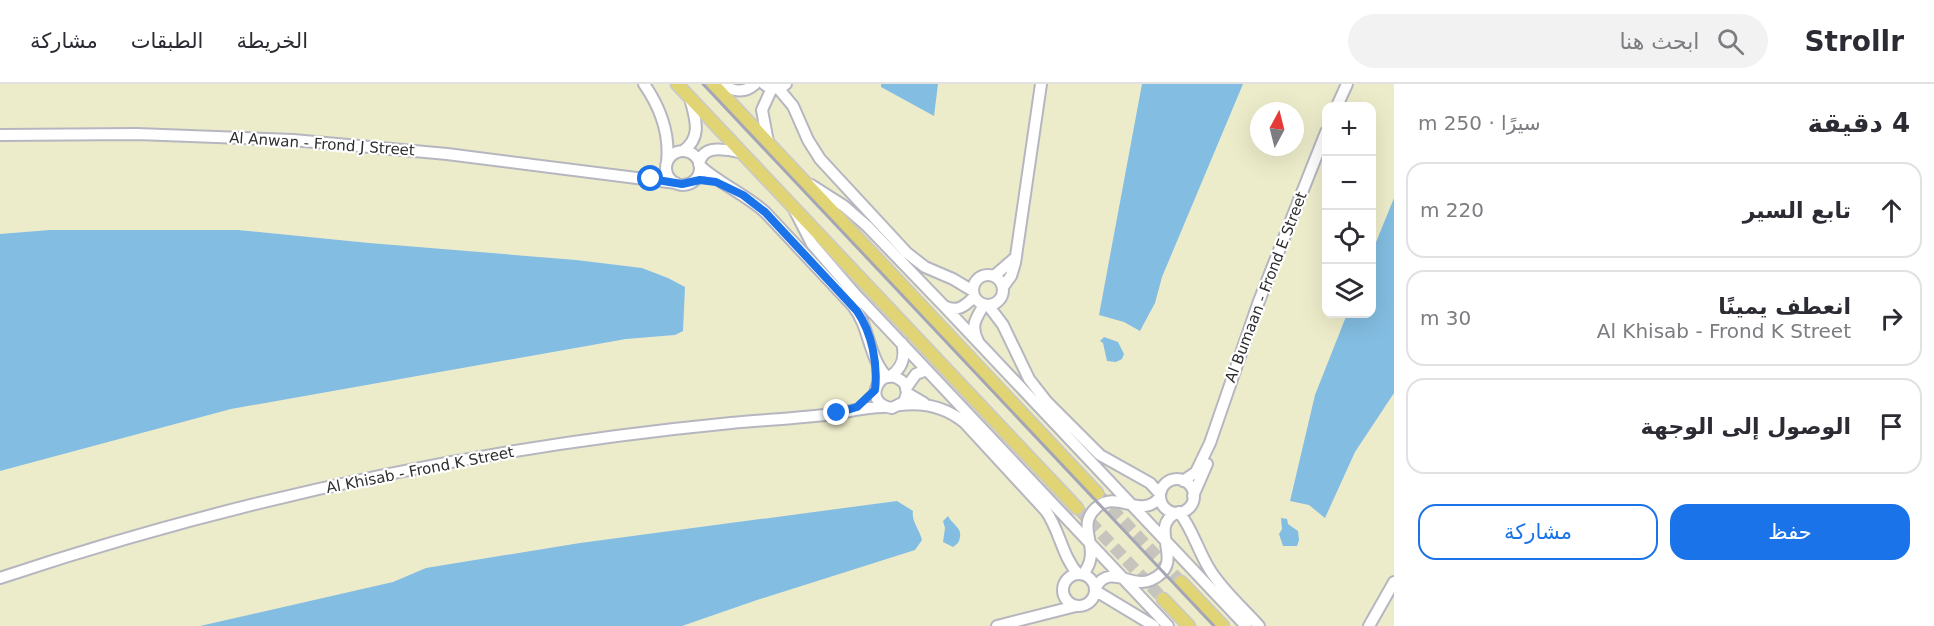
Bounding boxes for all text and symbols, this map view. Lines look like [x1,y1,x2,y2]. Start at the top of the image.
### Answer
search box [1348,14,1768,68]
icon: search [1714,25,1747,58]
text: Strollr [1804,25,1904,58]
text: مشاركة [30,29,98,53]
text: الطبقات [131,29,203,53]
text: الخريطة [236,29,308,53]
text: ابحث هنا [1619,29,1699,54]
north arrow [1250,102,1304,156]
map controls [1322,102,1376,318]
button: + [1322,102,1376,156]
text: 4 دقيقة [1807,108,1910,138]
text: سيرًا · 250 m [1418,111,1541,135]
street label: Al Anwan - Frond J Street [229,129,416,159]
button: − [1322,156,1376,210]
route start [637,165,663,191]
street label: Al Bumaan - Frond E Street [1221,189,1311,385]
icon: ahead [1875,194,1908,227]
text: 220 m [1420,198,1484,222]
text: تابع السير [1743,198,1851,223]
button: locate [1322,210,1376,264]
button: layers [1322,264,1376,318]
text: انعطف يمينًا [1718,294,1851,319]
icon: right [1875,302,1908,335]
text: 30 m [1420,306,1471,330]
text: Al Khisab - Frond K Street [1597,319,1851,343]
route end [823,399,849,425]
icon: arrive [1875,410,1908,443]
text: الوصول إلى الوجهة [1641,414,1851,439]
street label: Al Khisab - Frond K Street [325,443,515,497]
button: مشاركة [1418,504,1658,560]
button: حفظ [1670,504,1910,560]

